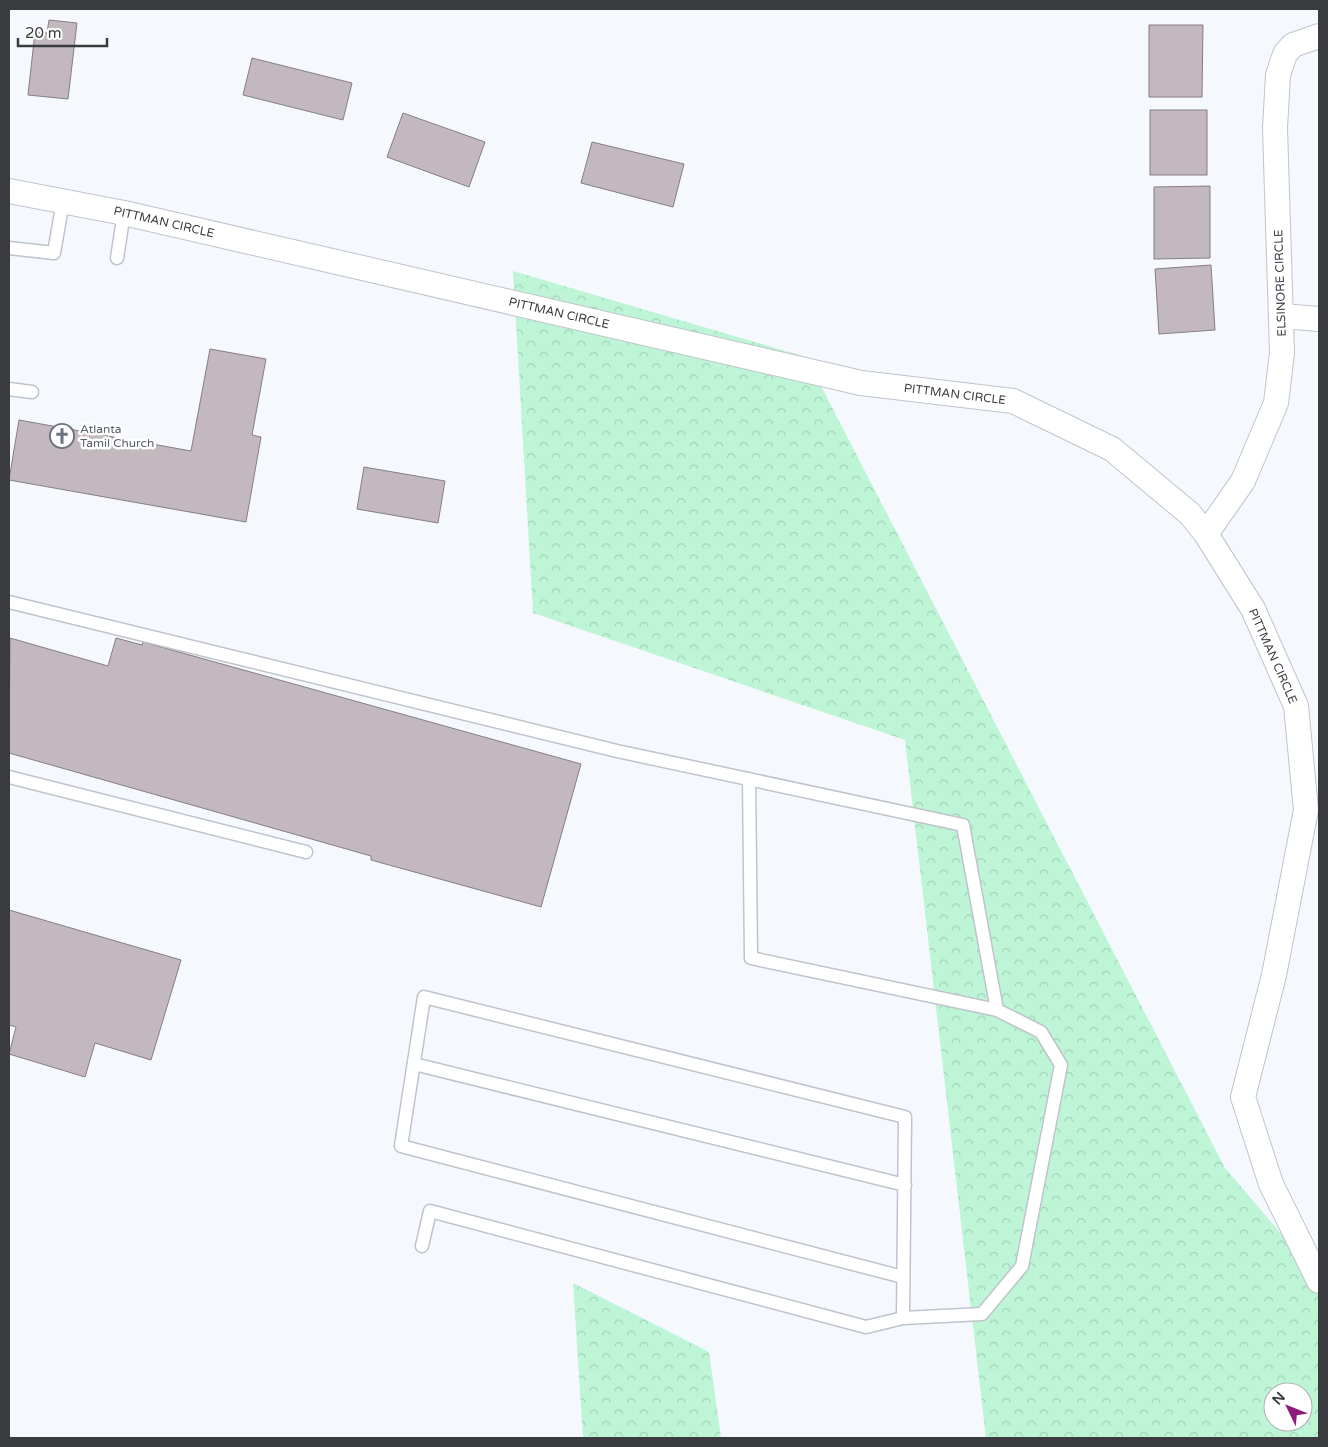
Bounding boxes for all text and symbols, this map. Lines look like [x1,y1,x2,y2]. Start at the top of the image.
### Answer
scale bar [18,15,106,47]
text: 20 m [25,24,62,42]
street label: PITTMAN CIRCLE [112,204,216,240]
street label: ELSINORE CIRCLE [1271,229,1289,337]
street label: PITTMAN CIRCLE [507,295,611,331]
street label: PITTMAN CIRCLE [903,381,1007,407]
place label: Atlanta Tamil Church [80,422,154,450]
church icon: Atlanta Tamil Church [49,423,75,449]
street label: PITTMAN CIRCLE [1246,606,1300,706]
north arrow [1263,1382,1313,1432]
text: N [1269,1389,1289,1408]

